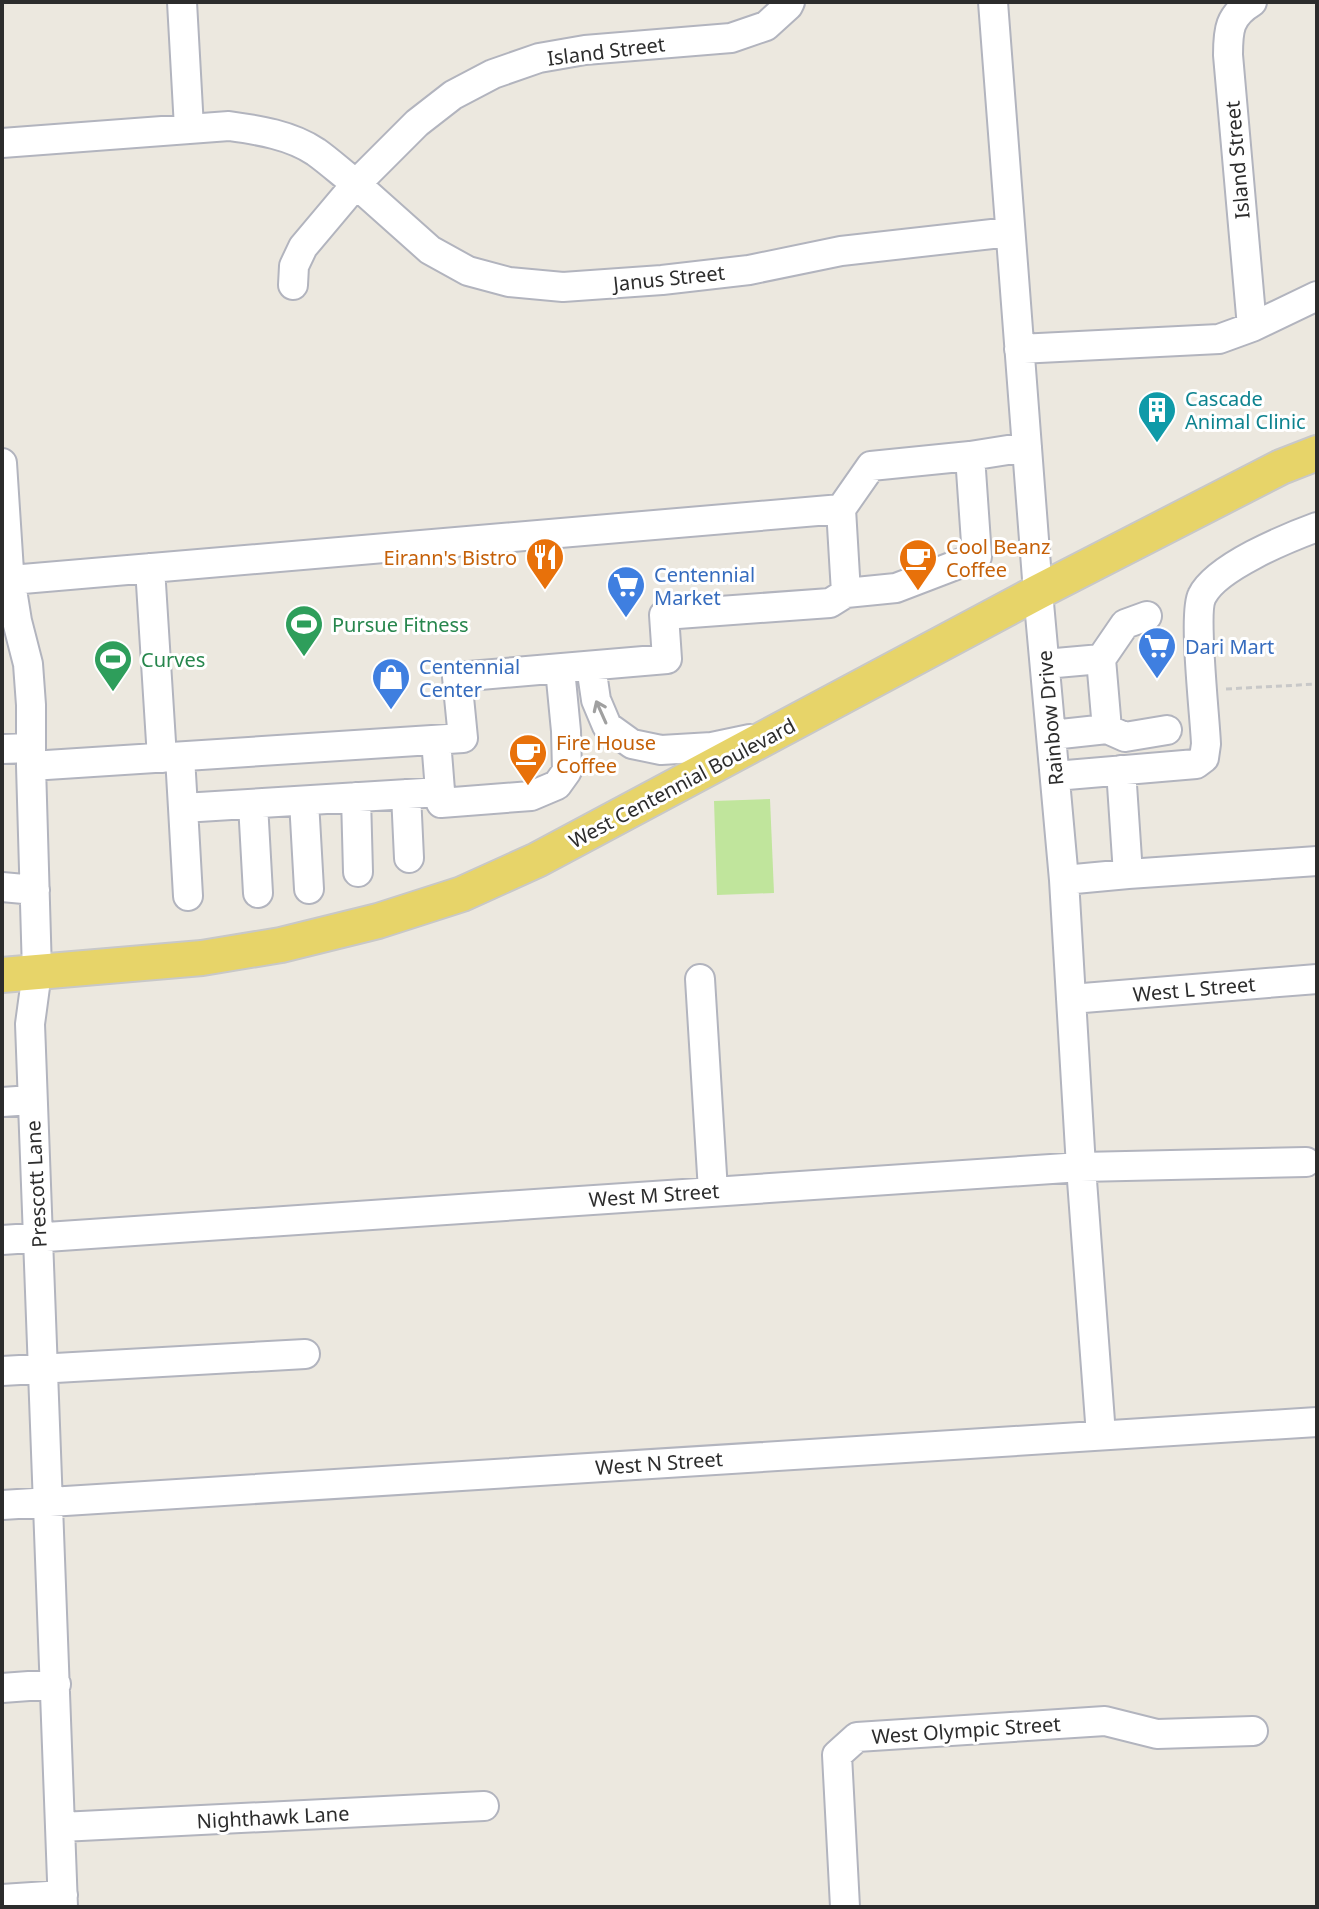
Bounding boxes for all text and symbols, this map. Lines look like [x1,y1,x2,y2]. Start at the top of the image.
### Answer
street label: Island Street [546,30,666,72]
street label: Island Street [1218,100,1256,220]
street label: Janus Street [610,259,726,297]
place label: Cascade Animal Clinic [1185,385,1306,435]
building icon: Cascade Animal Clinic [1136,389,1178,444]
place label: Cool Beanz Coffee [946,533,1050,583]
restaurant icon: Eirann's Bistro [524,536,566,591]
cafe icon: Cool Beanz Coffee [897,537,939,592]
place label: Eirann's Bistro [384,544,517,571]
place label: Centennial Market [654,561,755,611]
supermarket icon: Centennial Market [605,564,647,619]
sports icon: Pursue Fitness [283,603,325,658]
place label: Pursue Fitness [332,611,469,638]
supermarket icon: Dari Mart [1136,625,1178,680]
place label: Dari Mart [1185,633,1274,660]
sports icon: Curves [92,638,134,693]
place label: Curves [141,646,205,673]
street label: Rainbow Drive [1031,649,1069,787]
place label: Centennial Center [419,653,520,703]
shop icon: Centennial Center [370,656,412,711]
one-way arrow [593,700,608,725]
street label: West Centennial Boulevard [564,712,800,854]
place label: Fire House Coffee [556,729,656,779]
cafe icon: Fire House Coffee [507,732,549,787]
street label: West L Street [1132,970,1256,1008]
street label: Prescott Lane [19,1120,53,1248]
street label: West M Street [588,1177,720,1213]
street label: West N Street [594,1445,724,1481]
street label: West Olympic Street [871,1710,1061,1750]
street label: Nighthawk Lane [196,1800,350,1834]

